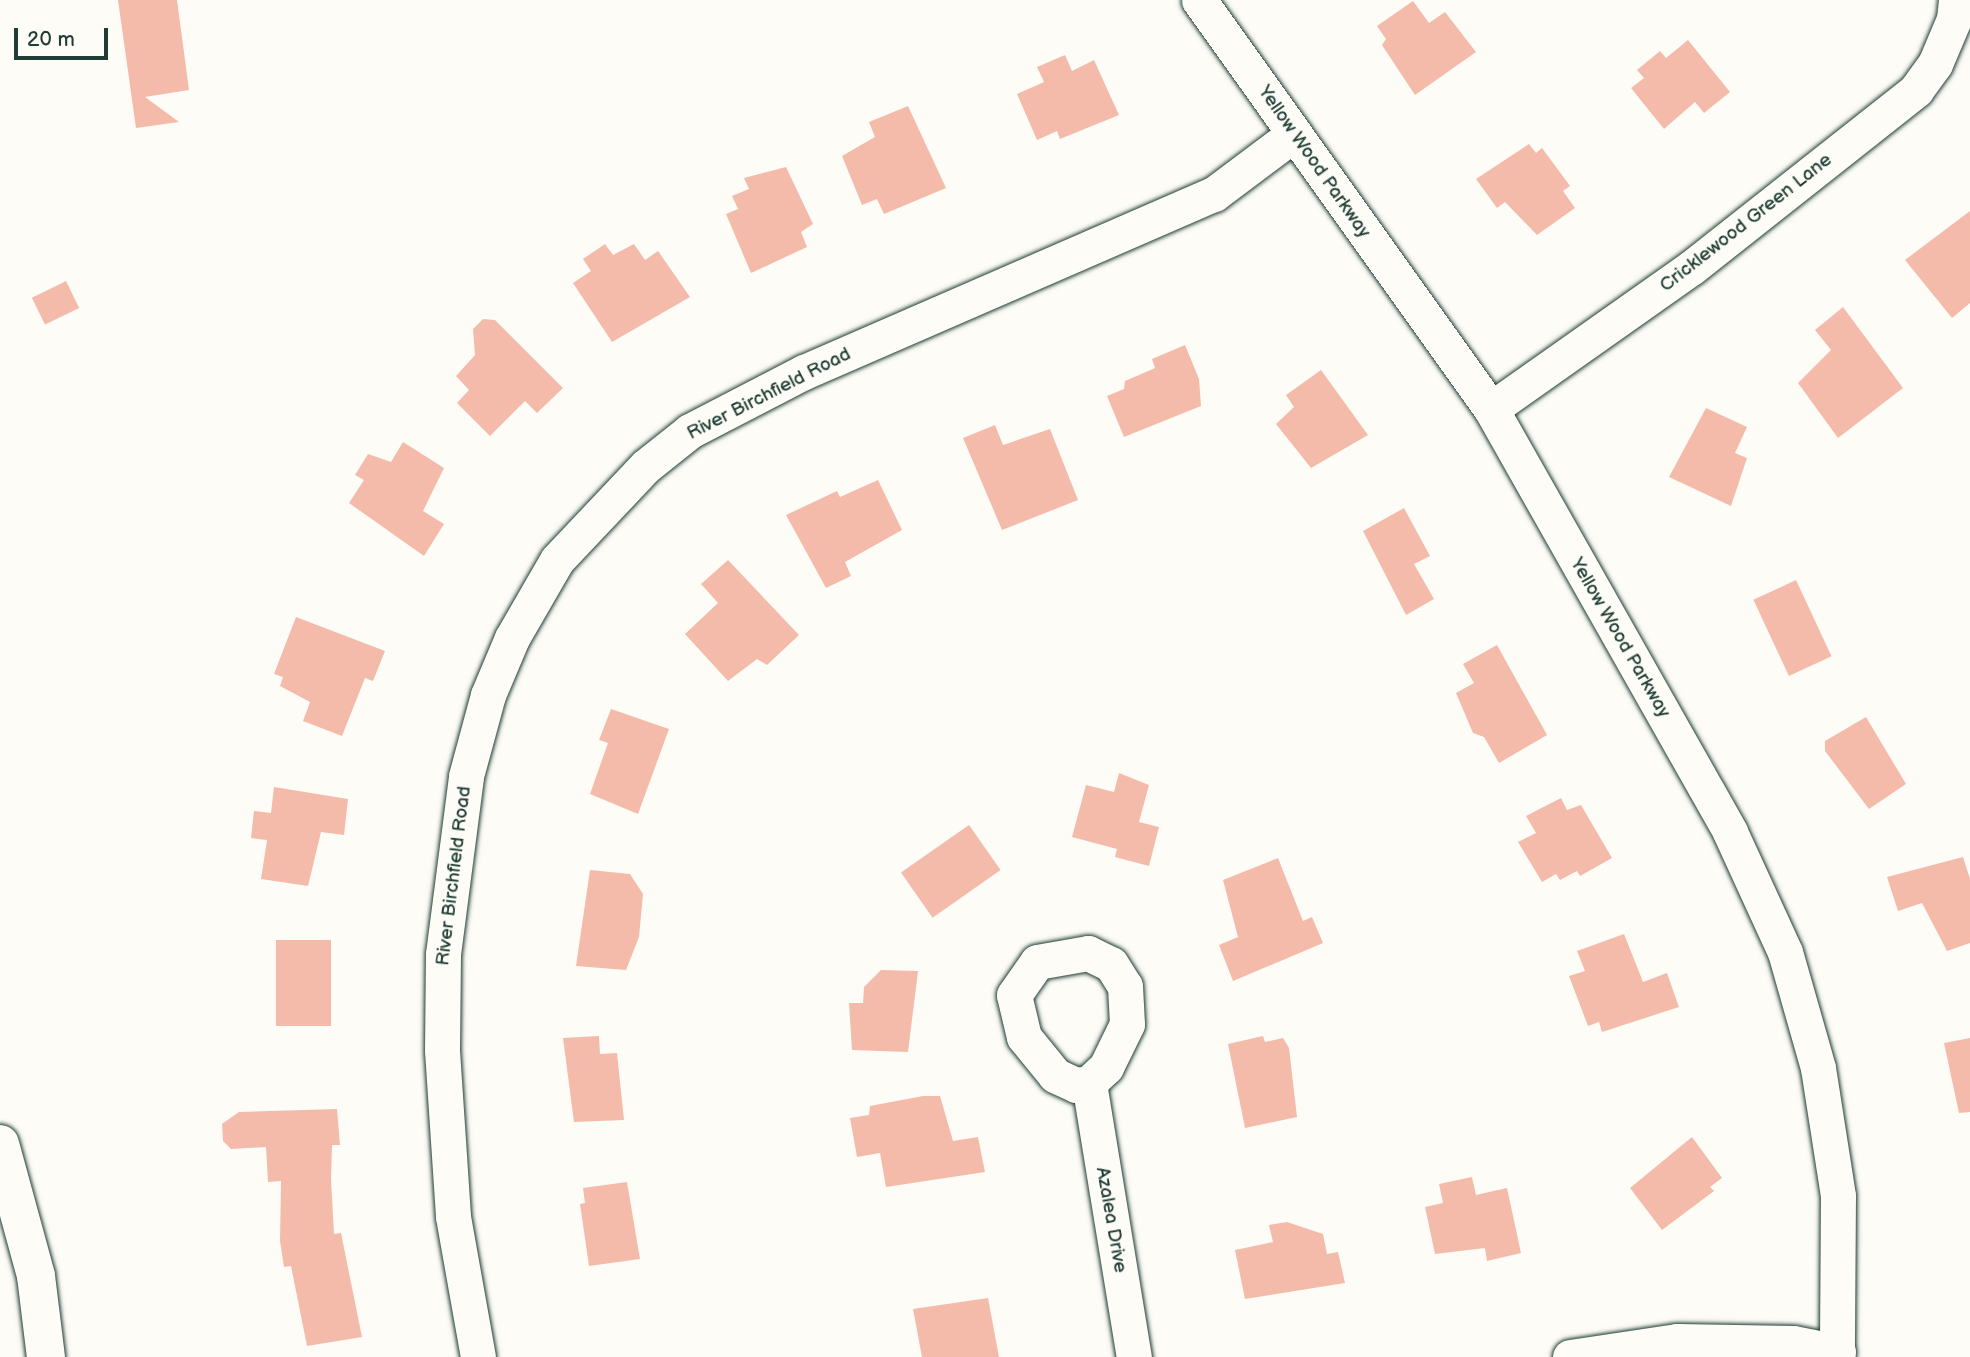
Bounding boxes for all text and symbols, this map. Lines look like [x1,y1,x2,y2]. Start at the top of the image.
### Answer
scale bar [18,14,112,58]
text: 20 m [27,27,75,52]
street label: Yellow Wood Parkway [1253,81,1375,243]
street label: Cricklewood Green Lane [1655,149,1837,297]
street label: River Birchfield Road [683,343,855,445]
street label: Yellow Wood Parkway [1565,554,1675,722]
street label: River Birchfield Road [432,785,476,967]
street label: Azalea Drive [1090,1165,1132,1275]

